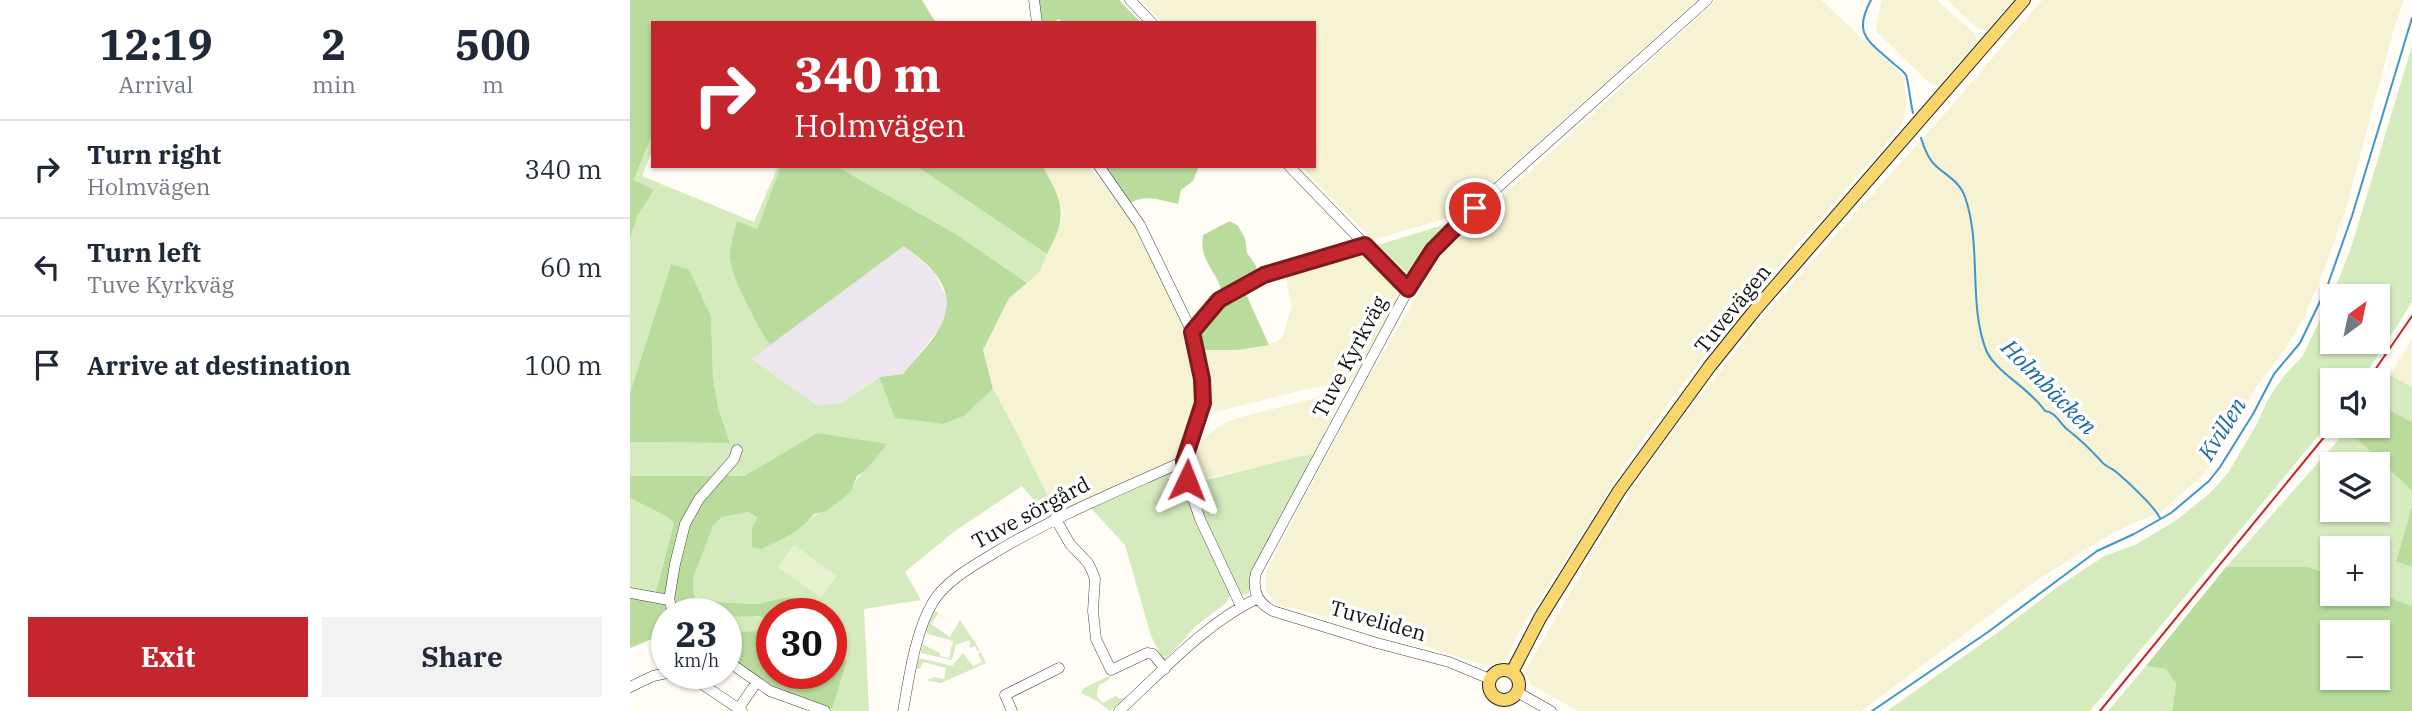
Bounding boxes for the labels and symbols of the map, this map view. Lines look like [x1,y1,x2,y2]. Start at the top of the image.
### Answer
pin [1445,178,1505,238]
street label: Tuvevägen [1688,258,1777,359]
north arrow [2320,284,2390,354]
street label: Tuve Kyrkväg [1305,290,1393,422]
water label: Holmbäcken [1995,331,2104,441]
water label: Kvillen [2190,391,2252,466]
position arrow [1150,443,1224,517]
street label: Tuve sörgård [967,469,1095,555]
street label: Tuveliden [1327,593,1430,647]
speed limit sign: 30 [756,598,847,689]

